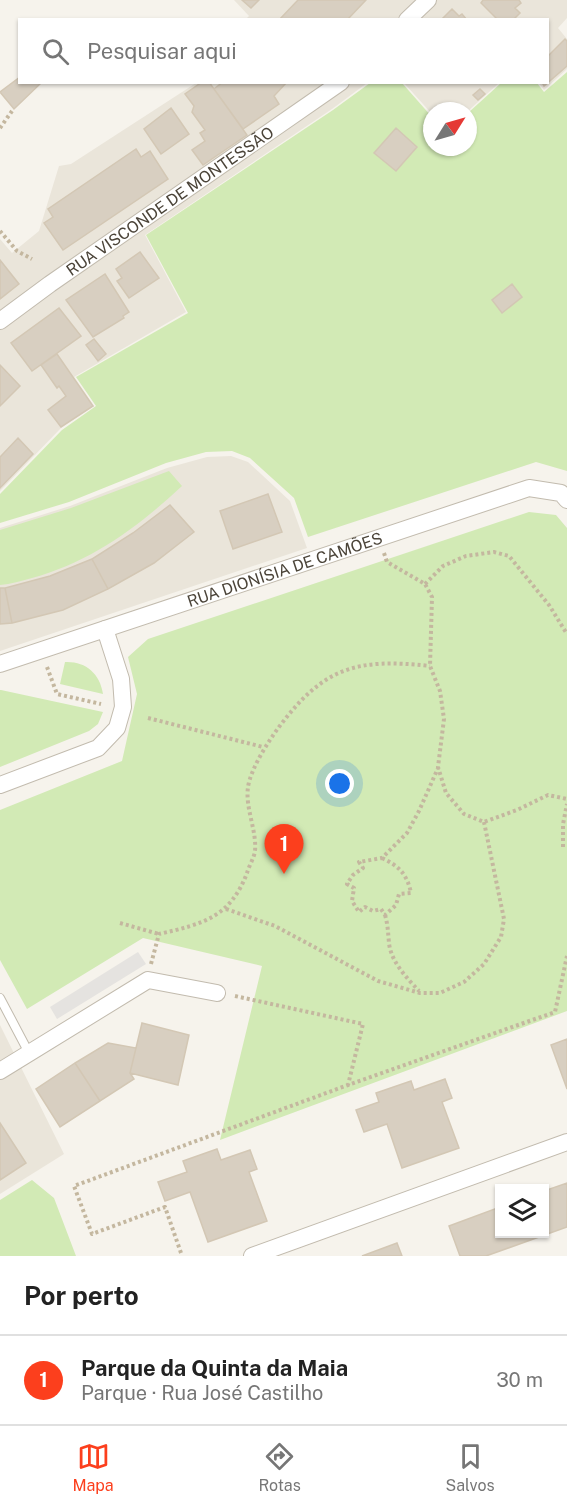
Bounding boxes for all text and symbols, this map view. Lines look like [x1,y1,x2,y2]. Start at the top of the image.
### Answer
search box [18,18,549,84]
icon: search [39,35,72,68]
text: Pesquisar aqui [87,38,237,64]
north arrow [423,102,477,156]
street label: RUA VISCONDE DE MONTESSÃO [62,122,277,279]
street label: RUA DIONÍSIA DE CAMÕES [185,528,385,611]
your location [325,769,354,798]
pin: 1 [264,824,304,874]
map controls [495,1184,549,1238]
button: layers [495,1184,549,1238]
text: Por perto [24,1280,139,1311]
text: Parque da Quinta da Maia [81,1355,348,1381]
text: 1 [39,1368,48,1392]
text: 30 m [496,1368,543,1392]
text: Parque · Rua José Castilho [81,1381,323,1405]
tab: Mapa [72,1440,114,1495]
tab: Rotas [258,1440,301,1495]
tab: Salvos [446,1440,495,1495]

